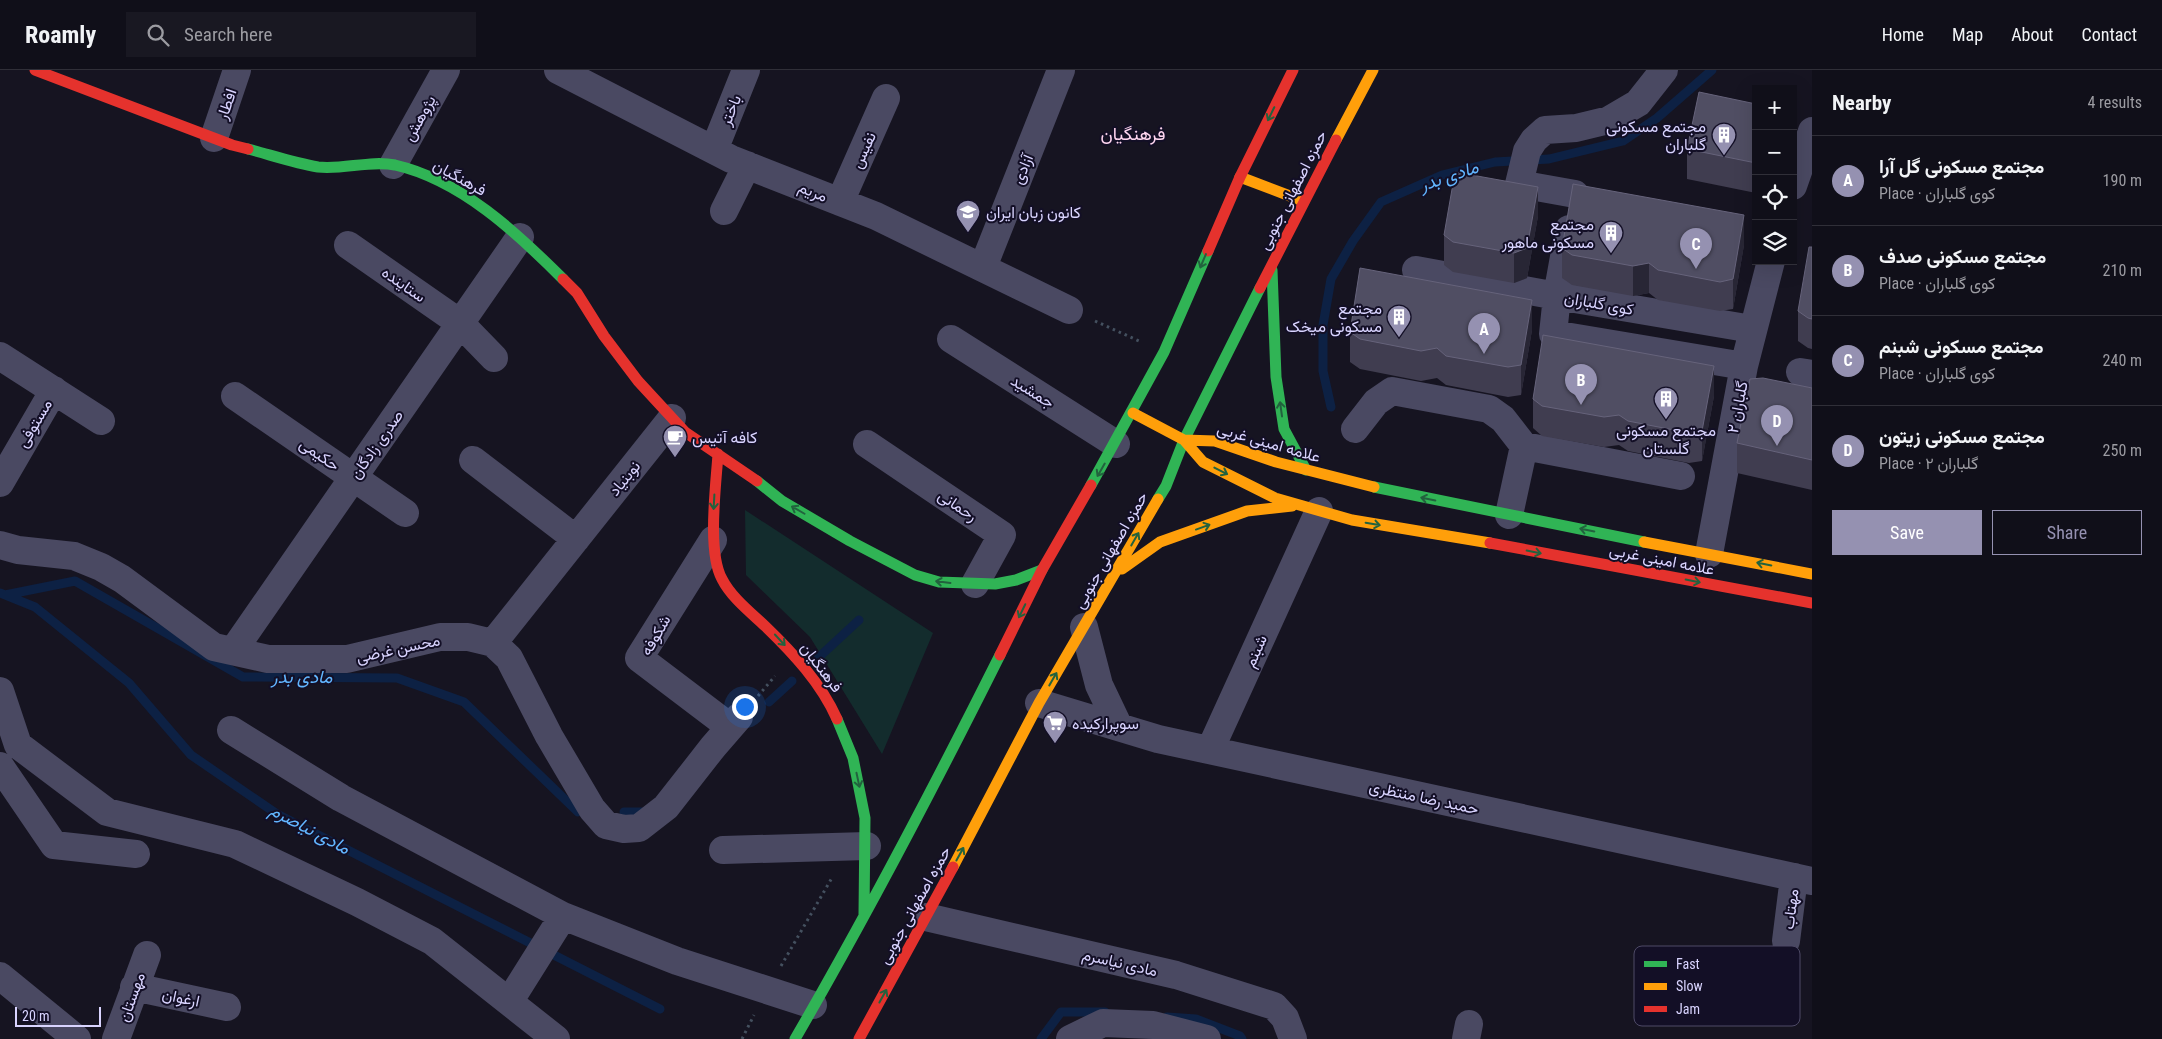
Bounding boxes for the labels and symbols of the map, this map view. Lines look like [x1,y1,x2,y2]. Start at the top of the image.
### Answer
street label: افطار [212,86,242,123]
street label: پژوهش [399,92,441,145]
street label: باختر [715,92,746,130]
one-way arrow [1266,106,1275,121]
place label: مجتمع مسکونی گلباران [1606,117,1706,155]
building icon: مجتمع مسکونی گلباران [1711,122,1737,156]
district label: فرهنگیان [1101,123,1165,145]
street label: حمزه اصفهانی جنوبی [1254,127,1332,254]
street label: نفیس [847,129,881,172]
street label: آزادی [1008,150,1038,187]
street label: فرهنگیان [429,155,490,201]
water label: مادی بدر [1416,156,1482,197]
street label: مریم [795,177,830,207]
school or university icon: کانون زبان ایران [955,199,981,233]
place label: کانون زبان ایران [986,203,1081,223]
place label: مجتمع مسکونی ماهور [1501,215,1594,253]
building icon: مجتمع مسکونی ماهور [1598,220,1624,254]
pin: C [1680,228,1712,269]
one-way arrow [1198,253,1208,268]
street label: ستاینده [378,262,429,306]
street label: کوی گلباران [1563,288,1635,320]
place label: مجتمع مسکونی میخک [1286,299,1382,337]
building icon: مجتمع مسکونی میخک [1386,304,1412,338]
pin: A [1468,313,1500,354]
pin: B [1565,364,1597,405]
street label: جمشید [1007,371,1058,412]
street label: گلباران ۲ [1723,379,1753,435]
building icon: مجتمع مسکونی گلستان [1653,386,1679,420]
street label: مستوفی [13,396,57,451]
one-way arrow [1275,402,1285,418]
pin: D [1761,405,1793,446]
street label: صدری زادگان [346,406,408,483]
street label: علامه امینی غربی [1215,419,1323,467]
place label: مجتمع مسکونی گلستان [1616,421,1716,458]
cafe icon: کافه آتیس [662,424,688,458]
place label: کافه آتیس [692,428,757,448]
street label: حکیمی [295,434,344,476]
street label: نوبنیاد [605,457,645,500]
one-way arrow [1095,462,1105,476]
one-way arrow [1213,467,1228,476]
street label: رحمانی [934,485,981,526]
street label: حمزه اصفهانی جنوبی [1069,488,1153,612]
one-way arrow [1420,493,1436,503]
one-way arrow [710,494,719,510]
one-way arrow [791,505,806,515]
one-way arrow [1365,519,1381,529]
one-way arrow [1195,522,1210,531]
one-way arrow [1580,525,1596,535]
one-way arrow [1130,531,1140,546]
street label: علامه امینی غربی [1608,540,1716,580]
one-way arrow [1525,547,1541,557]
one-way arrow [1757,559,1773,569]
one-way arrow [935,577,951,587]
one-way arrow [1685,577,1701,587]
one-way arrow [1016,604,1026,619]
street label: شکوفه [636,612,675,659]
street label: محسن غرضی [354,630,442,668]
street label: شبنم [1240,632,1272,671]
one-way arrow [774,634,786,646]
street label: فرهنگیان [796,639,847,697]
water label: مادی بدر [271,666,333,688]
one-way arrow [1048,672,1058,687]
your location [732,694,758,720]
supermarket icon: سوپرارکیده [1042,710,1068,744]
place label: سوپرارکیده [1072,714,1139,735]
one-way arrow [853,772,863,788]
street label: حمید رضا منتظری [1367,777,1481,819]
water label: مادی نیاصرم [265,798,354,860]
street label: حمزه اصفهانی جنوبی [874,843,956,968]
one-way arrow [956,847,966,861]
street label: مهتاب [1779,888,1803,931]
street label: مادی نیاسرم [1080,945,1160,981]
legend [1634,946,1800,1026]
text: Fast [1676,956,1700,972]
street label: مهستان [114,970,150,1025]
text: Slow [1676,978,1703,994]
street label: ارغوان [160,984,201,1012]
one-way arrow [878,990,888,1004]
text: Jam [1676,1001,1700,1017]
scale bar [15,1004,101,1027]

